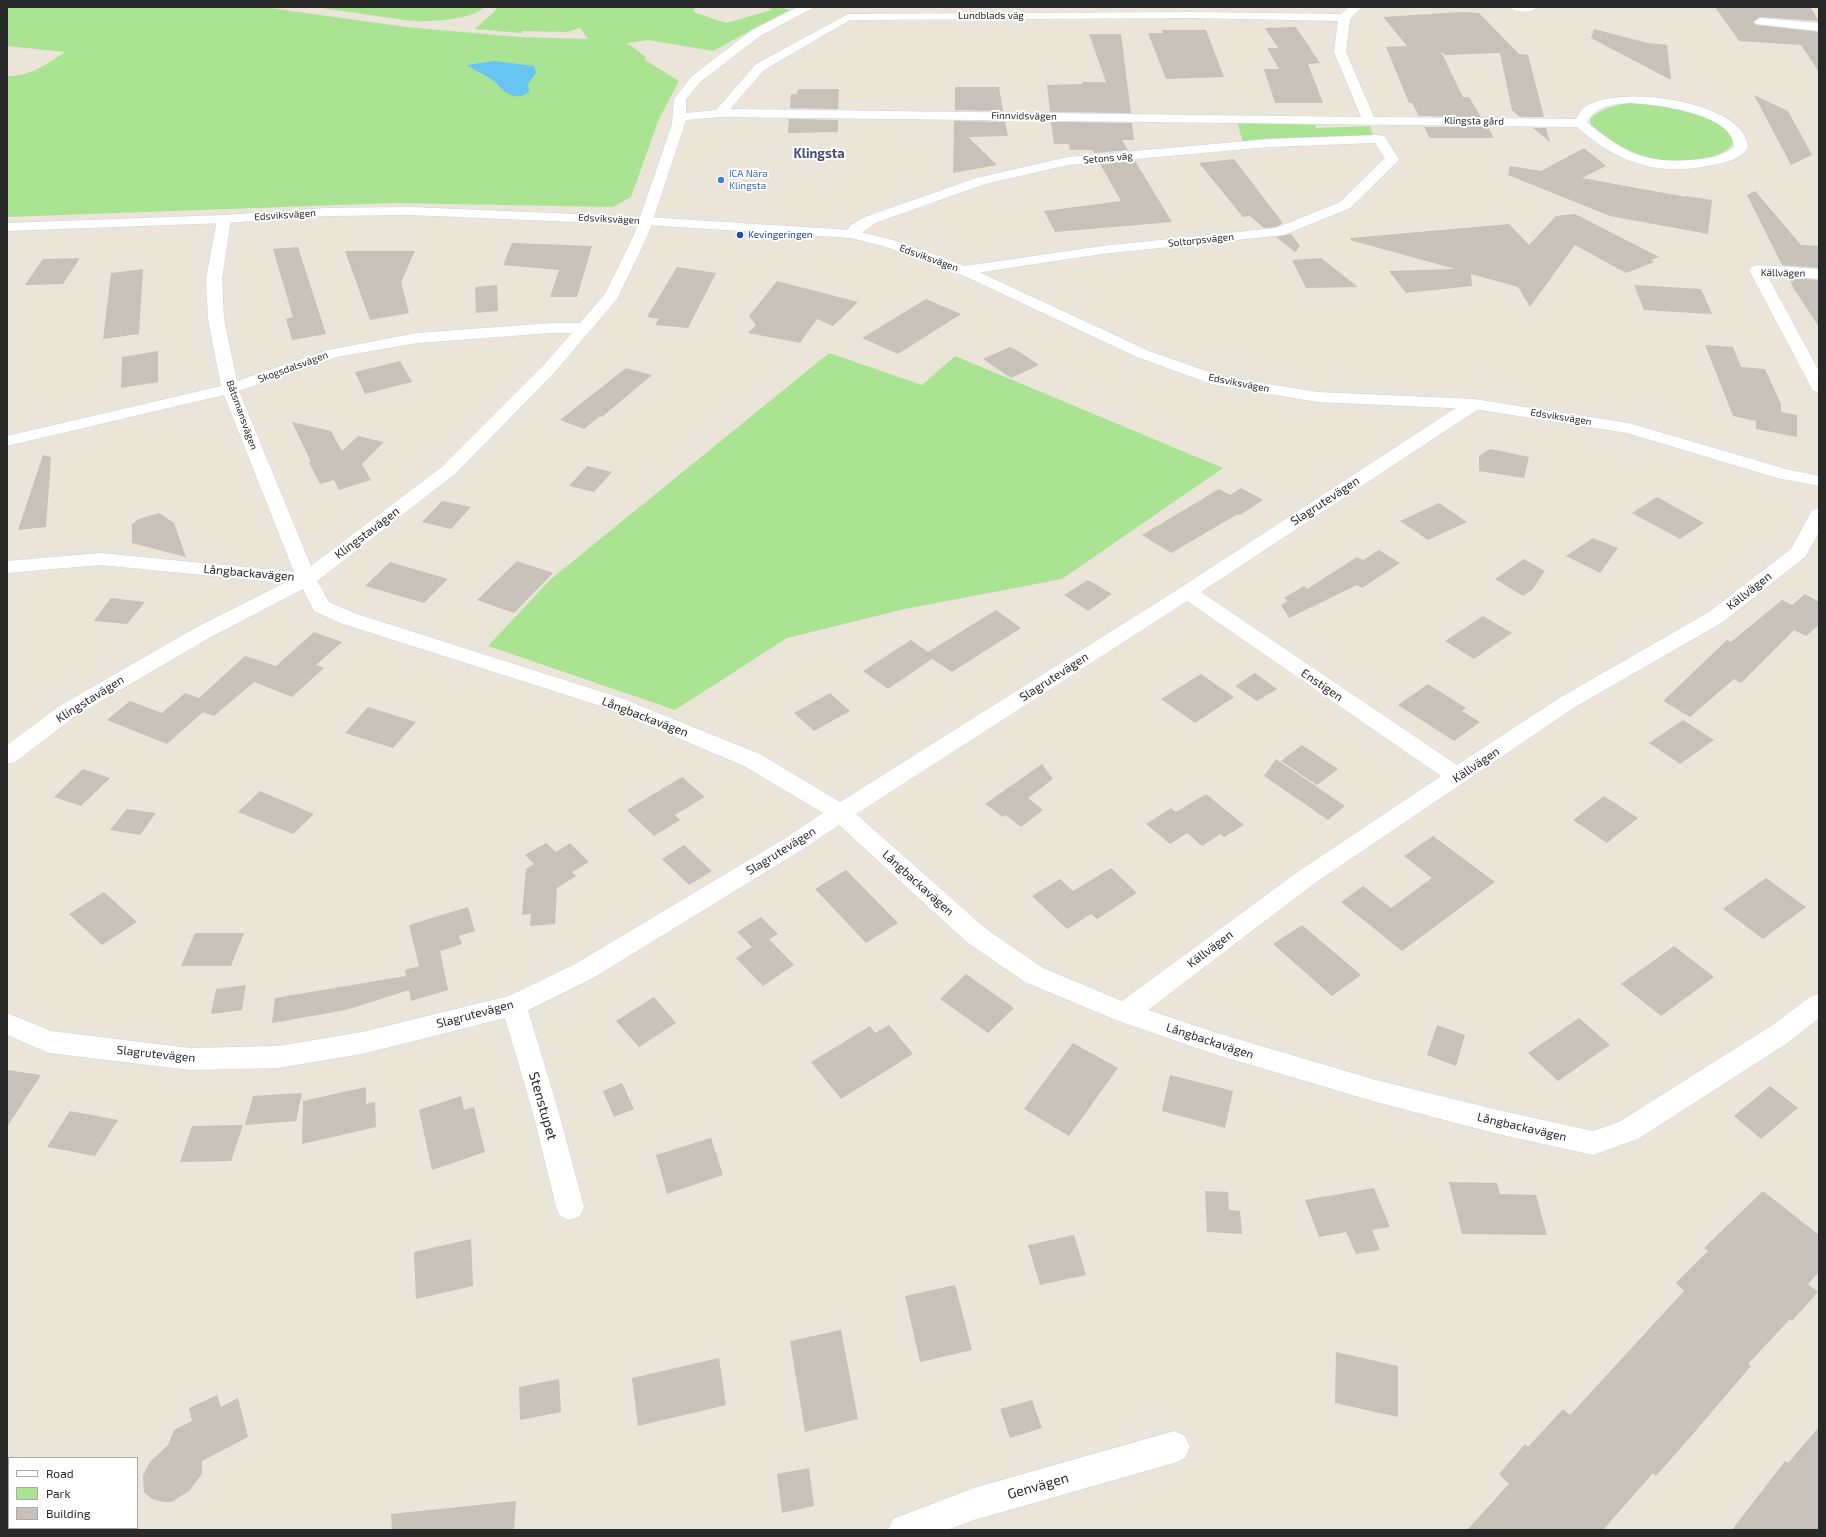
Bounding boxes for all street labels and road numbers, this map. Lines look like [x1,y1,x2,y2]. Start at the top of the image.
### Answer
street label: Lundblads väg [958,10,1024,22]
street label: Finnvidsvägen [991,109,1057,123]
street label: Klingsta gård [1444,114,1504,128]
street label: Setons väg [1083,150,1133,166]
street label: Edsviksvägen [254,207,316,223]
street label: Edsviksvägen [578,211,640,227]
street label: Soltorpsvägen [1168,231,1234,249]
street label: Edsviksvägen [898,242,960,274]
street label: Källvägen [1761,267,1805,279]
street label: Skogsdalsvägen [256,349,330,385]
street label: Edsviksvägen [1208,371,1270,395]
street label: Båtsmansvägen [224,379,260,451]
street label: Edsviksvägen [1530,406,1592,428]
street label: Slagrutevägen [1288,473,1362,529]
street label: Klingstavägen [332,504,402,562]
street label: Långbackavägen [203,562,295,584]
street label: Källvägen [1723,569,1775,613]
street label: Slagrutevägen [1017,649,1091,705]
street label: Enstigen [1298,666,1346,704]
street label: Klingstavägen [53,672,127,726]
street label: Långbackavägen [600,694,690,740]
street label: Källvägen [1450,744,1502,786]
street label: Slagrutevägen [744,824,818,878]
street label: Långbackavägen [879,847,957,919]
street label: Källvägen [1184,927,1236,971]
street label: Slagrutevägen [435,997,515,1031]
street label: Långbackavägen [1164,1020,1256,1062]
street label: Slagrutevägen [116,1043,196,1065]
street label: Stenstupet [525,1070,561,1142]
street label: Långbackavägen [1476,1110,1568,1144]
street label: Genvägen [1005,1469,1071,1503]

